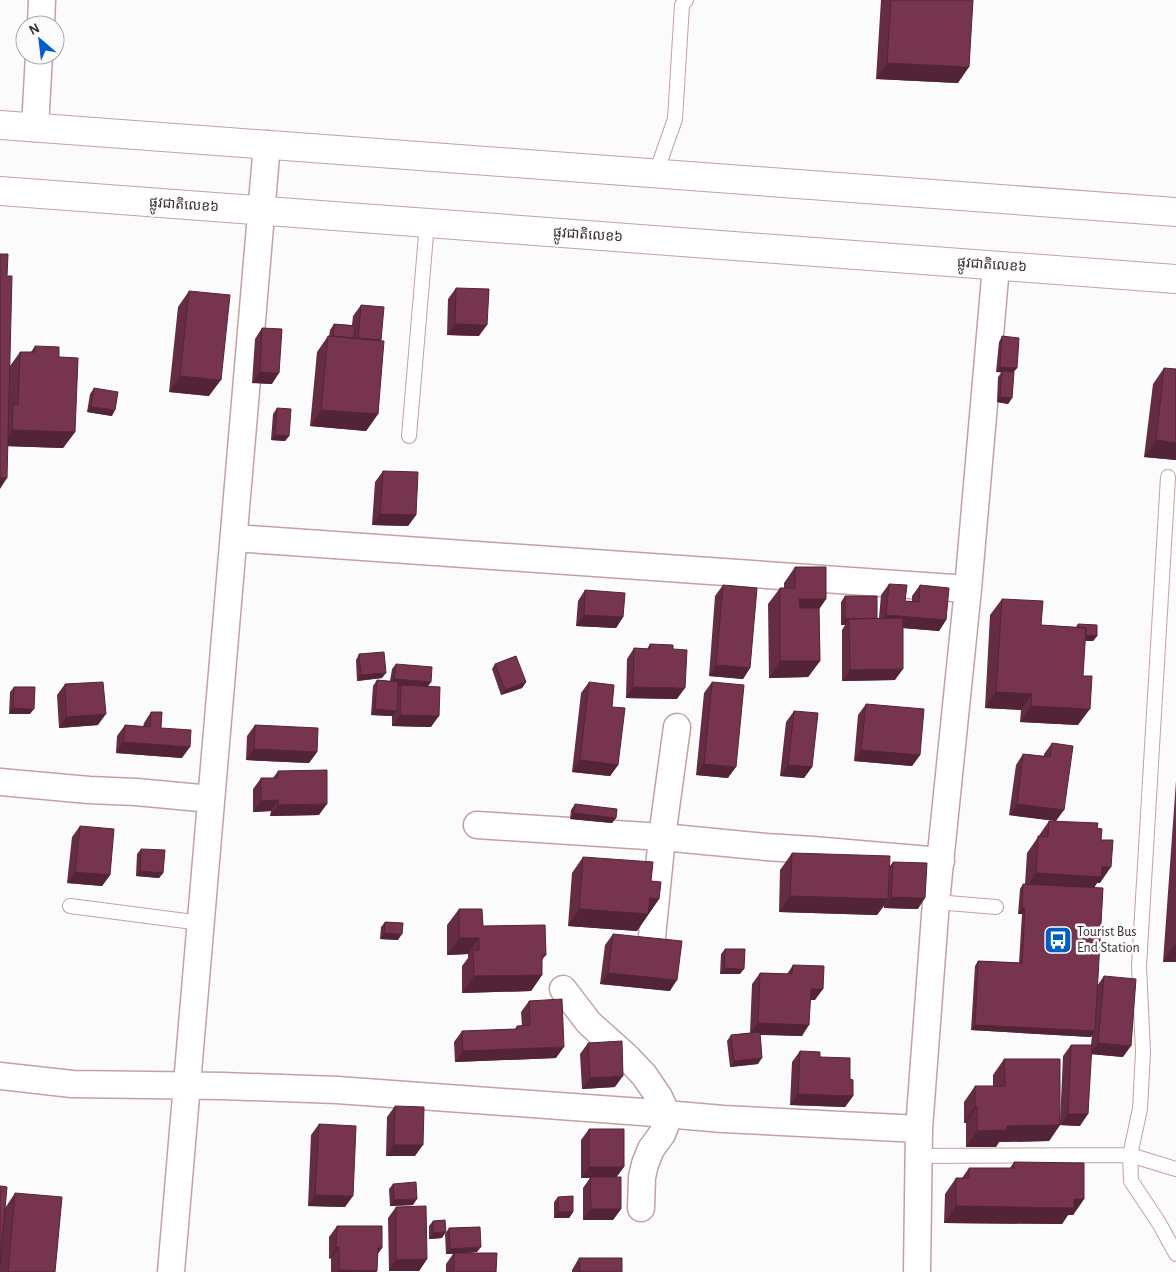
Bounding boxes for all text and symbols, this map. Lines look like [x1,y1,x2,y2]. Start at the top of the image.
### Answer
north arrow [15,15,65,65]
text: N [27,21,42,38]
street label: ផ្លូវជាតិលេខ៦ [148,195,219,219]
street label: ផ្លូវជាតិលេខ៦ [552,225,623,249]
street label: ផ្លូវជាតិលេខ៦ [956,255,1027,279]
bus stop icon: Tourist Bus End Station [1043,925,1073,955]
place label: Tourist Bus End Station [1077,925,1140,955]

